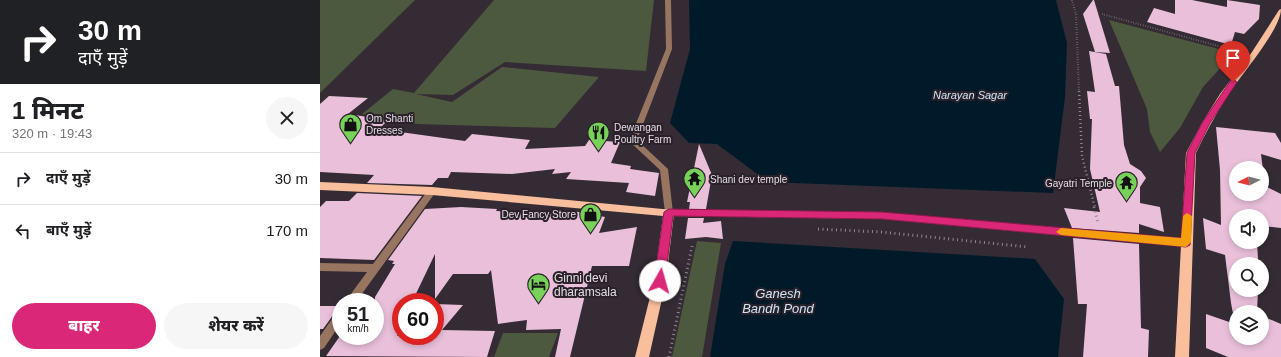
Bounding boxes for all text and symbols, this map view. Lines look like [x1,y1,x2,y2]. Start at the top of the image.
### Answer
text: 30 m [78,15,142,46]
icon: right [12,16,64,68]
pin [1216,41,1250,82]
icon: arrive [1222,47,1244,69]
text: दाएँ मुड़ें [78,48,128,68]
water label: Narayan Sagar [933,89,1008,101]
text: 1 मिनट [12,97,84,124]
button: close [266,97,308,139]
shop icon: Om Shanti Dresses [337,111,363,144]
place label: Om Shanti Dresses [366,113,413,136]
restaurant icon: Dewangan Poultry Farm [585,120,611,153]
place label: Dewangan Poultry Farm [614,122,671,145]
text: 320 m · 19:43 [12,126,92,141]
north arrow [1229,161,1269,201]
map controls [1229,161,1269,345]
temple icon: Shani dev temple [682,166,708,199]
icon: right [12,168,34,190]
text: दाएँ मुड़ें [46,169,90,186]
text: 30 m [275,170,308,187]
temple icon: Gayatri Temple [1114,170,1140,203]
place label: Shani dev temple [710,174,788,185]
place label: Gayatri Temple [1045,178,1112,189]
shop icon: Dev Fancy Store [578,201,604,234]
place label: Dev Fancy Store [502,209,576,220]
button: sound [1229,209,1269,249]
icon: left [12,220,34,242]
text: बाएँ मुड़ें [46,221,91,238]
text: 170 m [266,222,308,239]
button: search [1229,257,1269,297]
position arrow [639,260,681,302]
place label: Ginni devi dharamsala [554,271,617,299]
hotel icon: Ginni devi dharamsala [526,272,552,305]
water label: Ganesh Bandh Pond [742,286,815,316]
speed limit sign: 60 [392,293,444,345]
button: बाहर [12,303,156,349]
button: शेयर करें [164,303,308,349]
text: 51 [347,303,369,325]
button: layers [1229,305,1269,345]
text: km/h [347,323,369,334]

